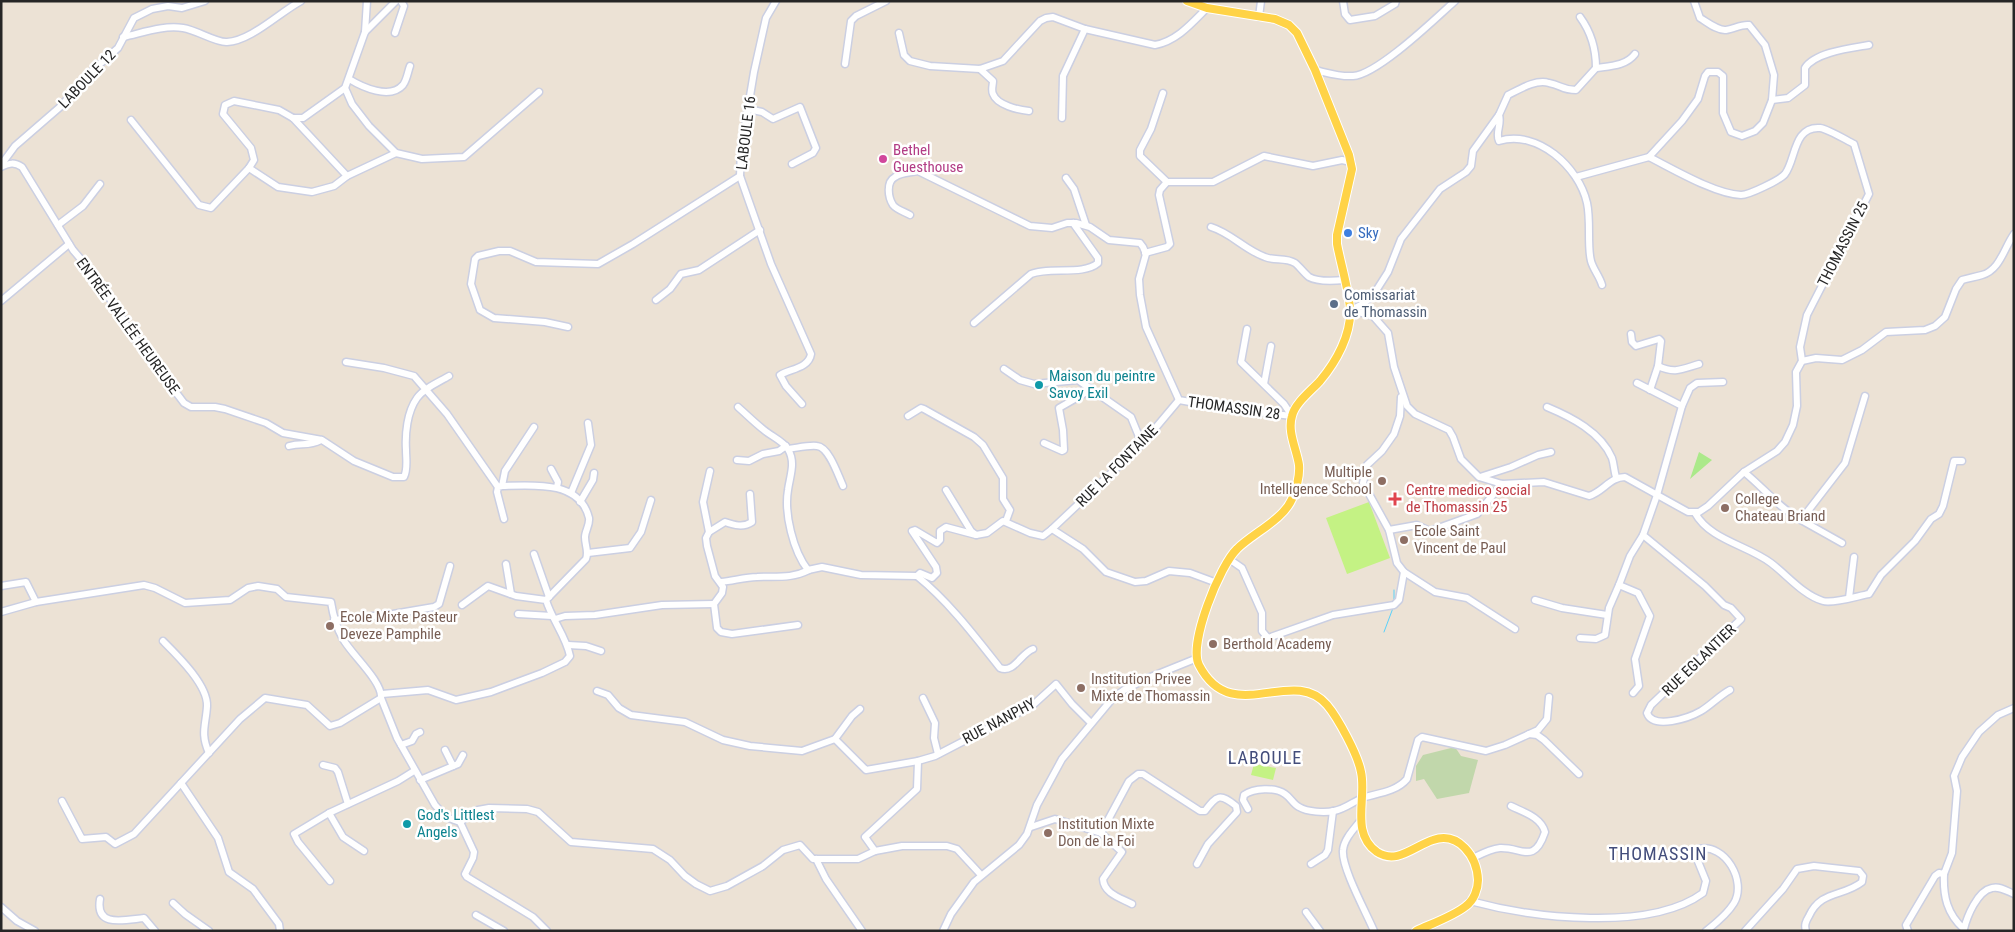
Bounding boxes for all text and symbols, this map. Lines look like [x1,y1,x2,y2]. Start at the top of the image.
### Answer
street label: LABOULE 12 [55,46,119,112]
street label: LABOULE 16 [733,95,759,171]
place label: Bethel Guesthouse [893,141,963,176]
marker: Bethel Guesthouse [877,153,889,165]
street label: THOMASSIN 25 [1814,198,1872,290]
place label: Sky [1358,224,1379,242]
marker: Sky [1342,227,1354,239]
street label: ENTRÉE VALLÉE HEUREUSE [73,254,183,398]
place label: Comissariat de Thomassin [1344,286,1427,321]
marker: Comissariat de Thomassin [1328,298,1340,310]
place label: Maison du peintre Savoy Exil [1049,367,1155,402]
marker: Maison du peintre Savoy Exil [1033,379,1045,391]
street label: THOMASSIN 28 [1187,393,1281,423]
street label: RUE LA FONTAINE [1072,421,1162,511]
place label: Multiple Intelligence School [1260,463,1372,498]
marker: Multiple Intelligence School [1376,475,1388,487]
place label: Centre medico social de Thomassin 25 [1406,481,1531,516]
place label: College Chateau Briand [1735,490,1825,525]
marker: Centre medico social de Thomassin 25 [1388,492,1402,506]
marker: College Chateau Briand [1719,502,1731,514]
place label: Ecole Saint Vincent de Paul [1414,522,1506,557]
marker: Ecole Saint Vincent de Paul [1398,534,1410,546]
place label: Ecole Mixte Pasteur Deveze Pamphile [340,608,458,643]
marker: Ecole Mixte Pasteur Deveze Pamphile [324,620,336,632]
street label: RUE EGLANTIER [1658,620,1740,700]
place label: Berthold Academy [1223,635,1331,653]
marker: Berthold Academy [1207,638,1219,650]
place label: Institution Privee Mixte de Thomassin [1091,670,1210,705]
marker: Institution Privee Mixte de Thomassin [1075,682,1087,694]
street label: RUE NANPHY [959,694,1039,748]
district label: LABOULE [1228,747,1302,768]
place label: God's Littlest Angels [417,806,494,841]
place label: Institution Mixte Don de la Foi [1058,815,1154,850]
marker: God's Littlest Angels [401,818,413,830]
marker: Institution Mixte Don de la Foi [1042,827,1054,839]
district label: THOMASSIN [1609,843,1707,864]

